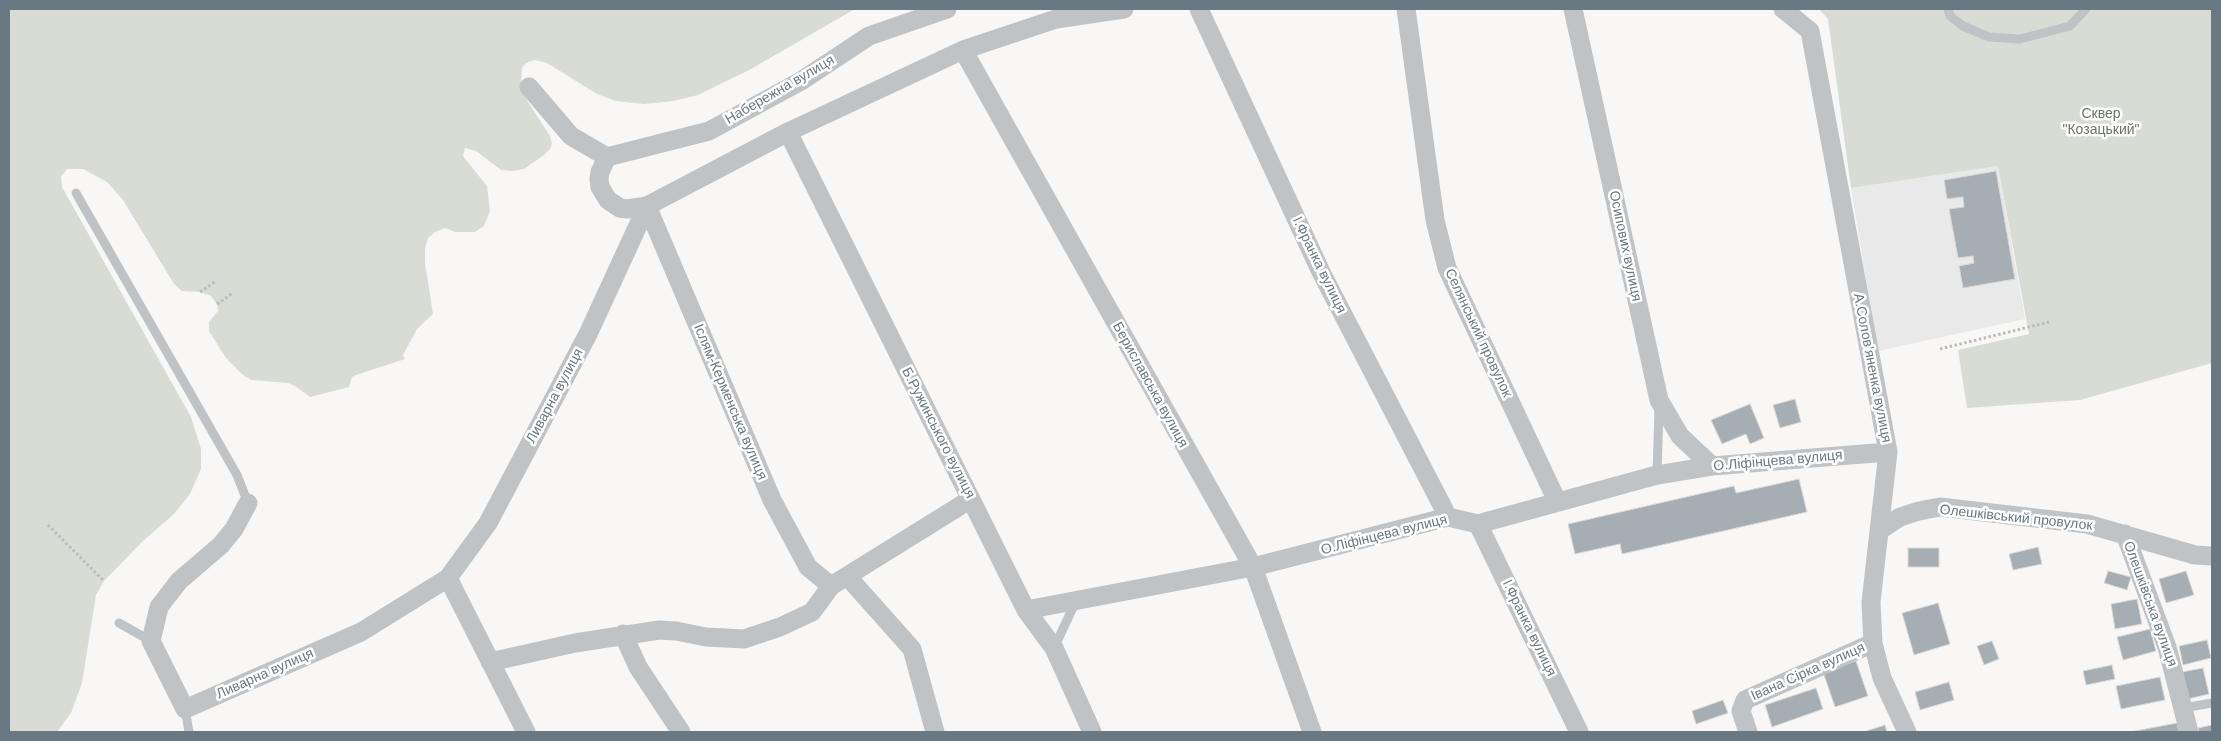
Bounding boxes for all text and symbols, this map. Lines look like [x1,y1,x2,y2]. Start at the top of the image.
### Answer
street label: Набережна вулиця [722,52,838,128]
park label: Сквер "Козацький" [2062,106,2140,138]
street label: Осипових вулиця [1605,189,1645,303]
street label: І.Франка вулиця [1288,214,1350,316]
street label: Селянський провулок [1441,266,1515,400]
street label: А.Солов’яненка вулиця [1849,292,1895,444]
street label: Бериславська вулиця [1109,319,1191,451]
street label: Іслям-Керменська вулиця [690,322,770,482]
street label: Ливарна вулиця [523,346,587,446]
street label: Б.Ружинського вулиця [898,365,978,501]
street label: О.Ліфінцева вулиця [1713,447,1843,475]
street label: Олешківський провулок [1939,502,2093,534]
street label: О.Ліфінцева вулиця [1319,511,1449,559]
street label: Олешківська вулиця [2119,539,2181,669]
street label: І.Франка вулиця [1498,577,1560,679]
street label: Івана Сірка вулиця [1748,639,1868,705]
street label: Ливарна вулиця [214,645,316,703]

